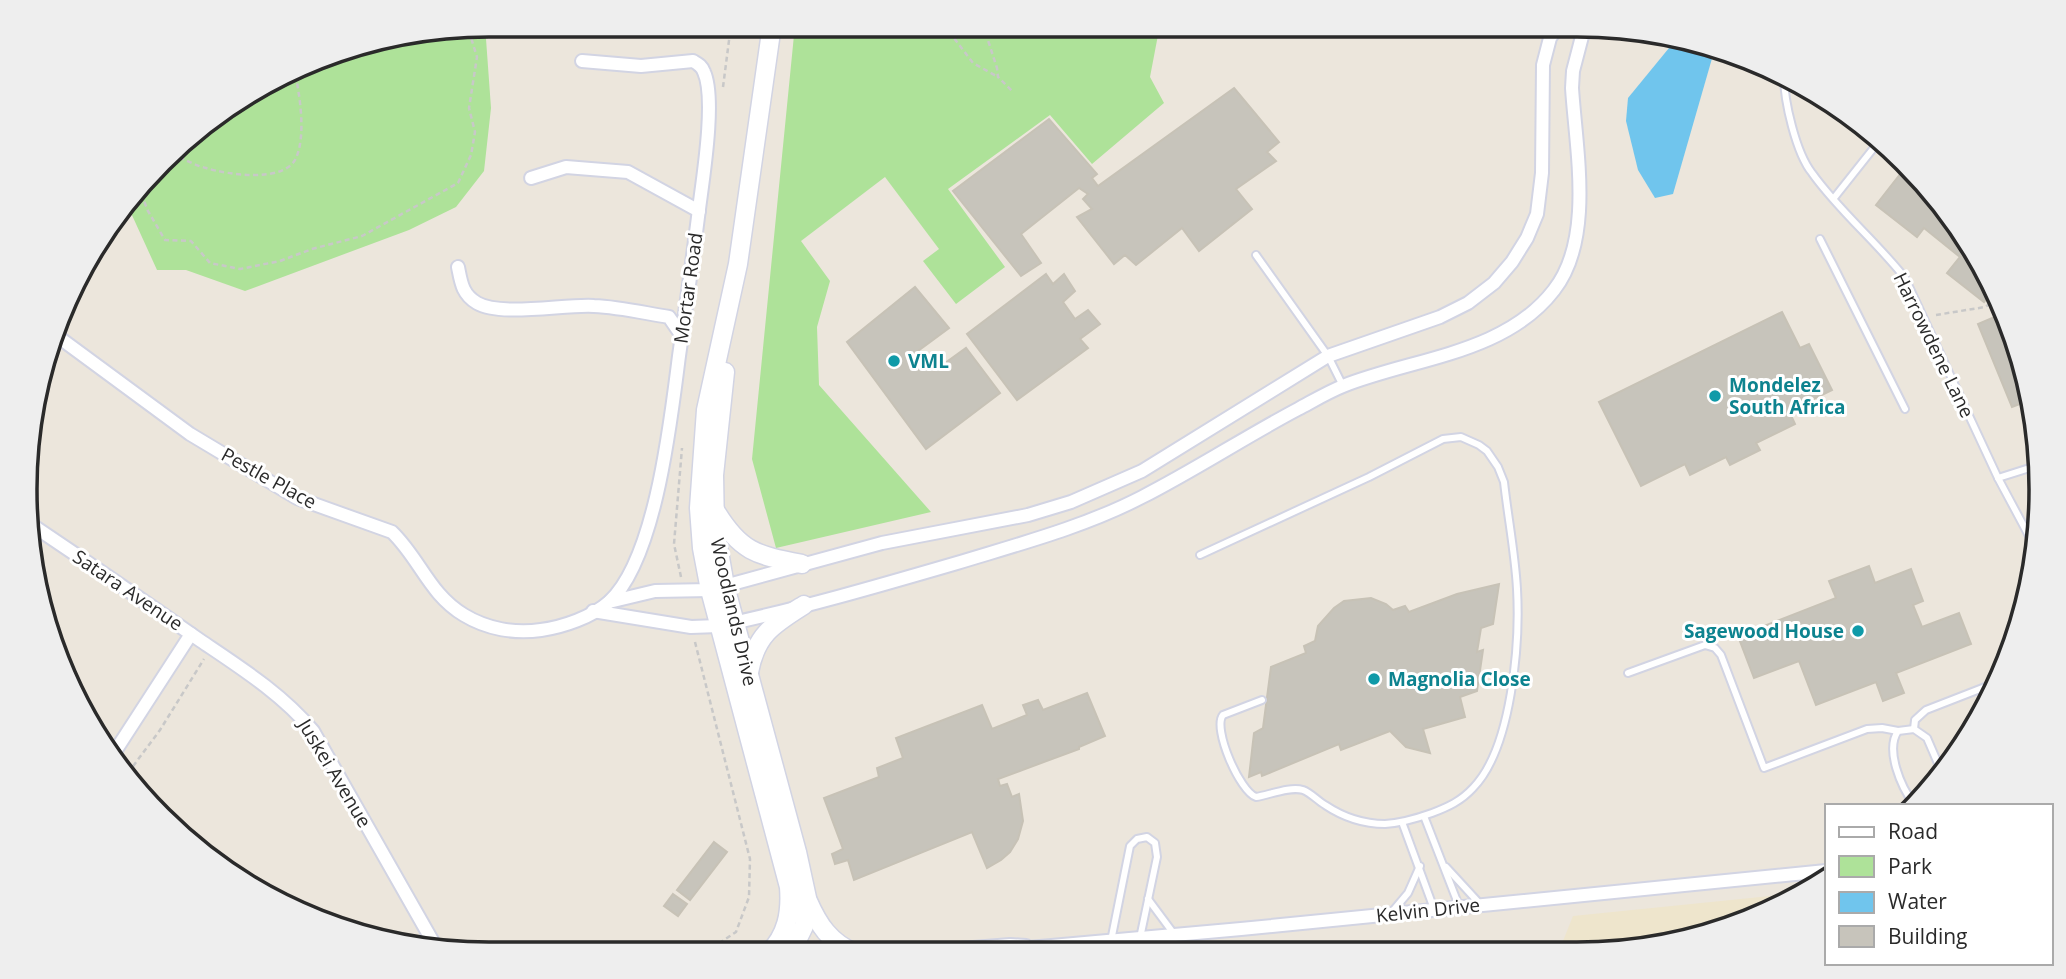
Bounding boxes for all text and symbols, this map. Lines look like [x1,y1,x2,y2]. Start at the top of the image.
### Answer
street label: Mortar Road [667,231,709,345]
street label: Harrowdene Lane [1888,268,1980,422]
place label: VML [908,348,949,374]
marker: VML [886,353,902,369]
place label: Mondelez South Africa [1729,372,1846,420]
marker: Mondelez South Africa [1707,388,1723,404]
street label: Pestle Place [217,441,321,515]
street label: Woodlands Drive [704,535,764,689]
street label: Satara Avenue [68,544,188,636]
place label: Sagewood House [1684,618,1844,644]
marker: Sagewood House [1850,623,1866,639]
place label: Magnolia Close [1388,666,1531,692]
marker: Magnolia Close [1366,671,1382,687]
street label: Juskei Avenue [291,712,378,832]
legend [1825,804,2052,965]
text: Road [1888,817,1938,845]
text: Park [1888,852,1932,880]
text: Water [1888,887,1947,915]
street label: Kelvin Drive [1375,892,1481,928]
text: Building [1888,922,1967,950]

